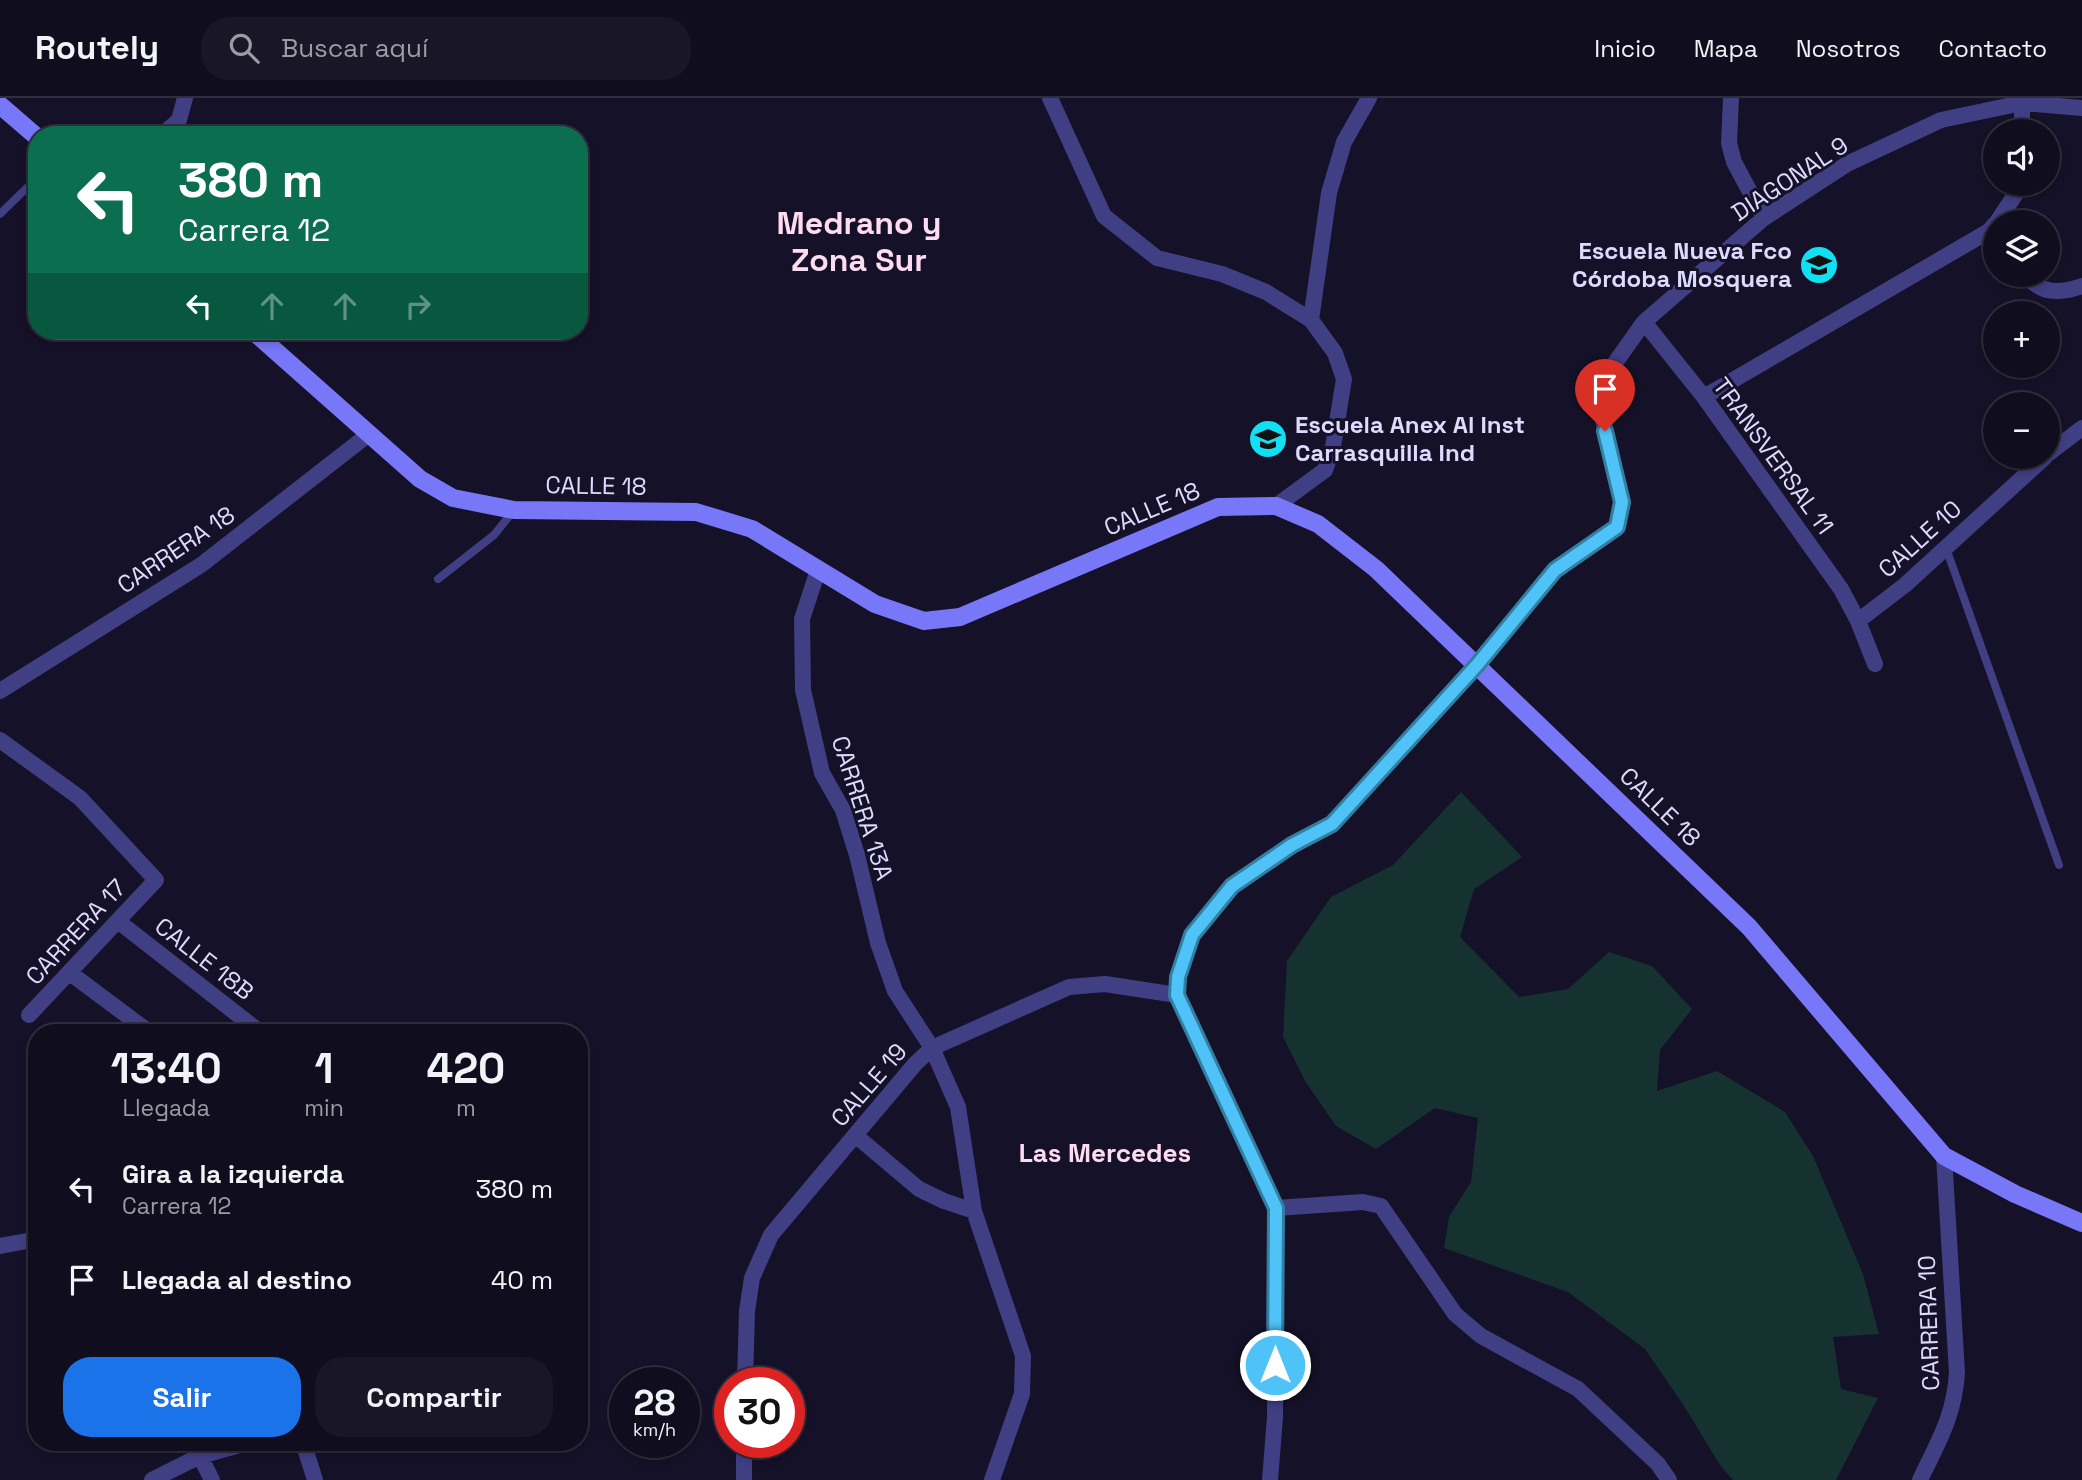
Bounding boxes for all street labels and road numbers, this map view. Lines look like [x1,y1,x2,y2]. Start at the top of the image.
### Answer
street label: DIAGONAL 9 [1726,129,1854,228]
street label: TRANSVERSAL 11 [1706,371,1841,540]
street label: CALLE 18 [545,469,647,502]
street label: CALLE 18 [1099,474,1204,543]
street label: CALLE 10 [1872,493,1968,584]
street label: CARRERA 18 [111,499,240,600]
street label: CARRERA 13A [825,732,900,884]
street label: CALLE 18 [1613,760,1708,853]
street label: CARRERA 17 [19,872,133,991]
street label: CALLE 18B [149,910,260,1007]
street label: CALLE 19 [824,1036,913,1133]
street label: CARRERA 10 [1911,1255,1946,1391]

